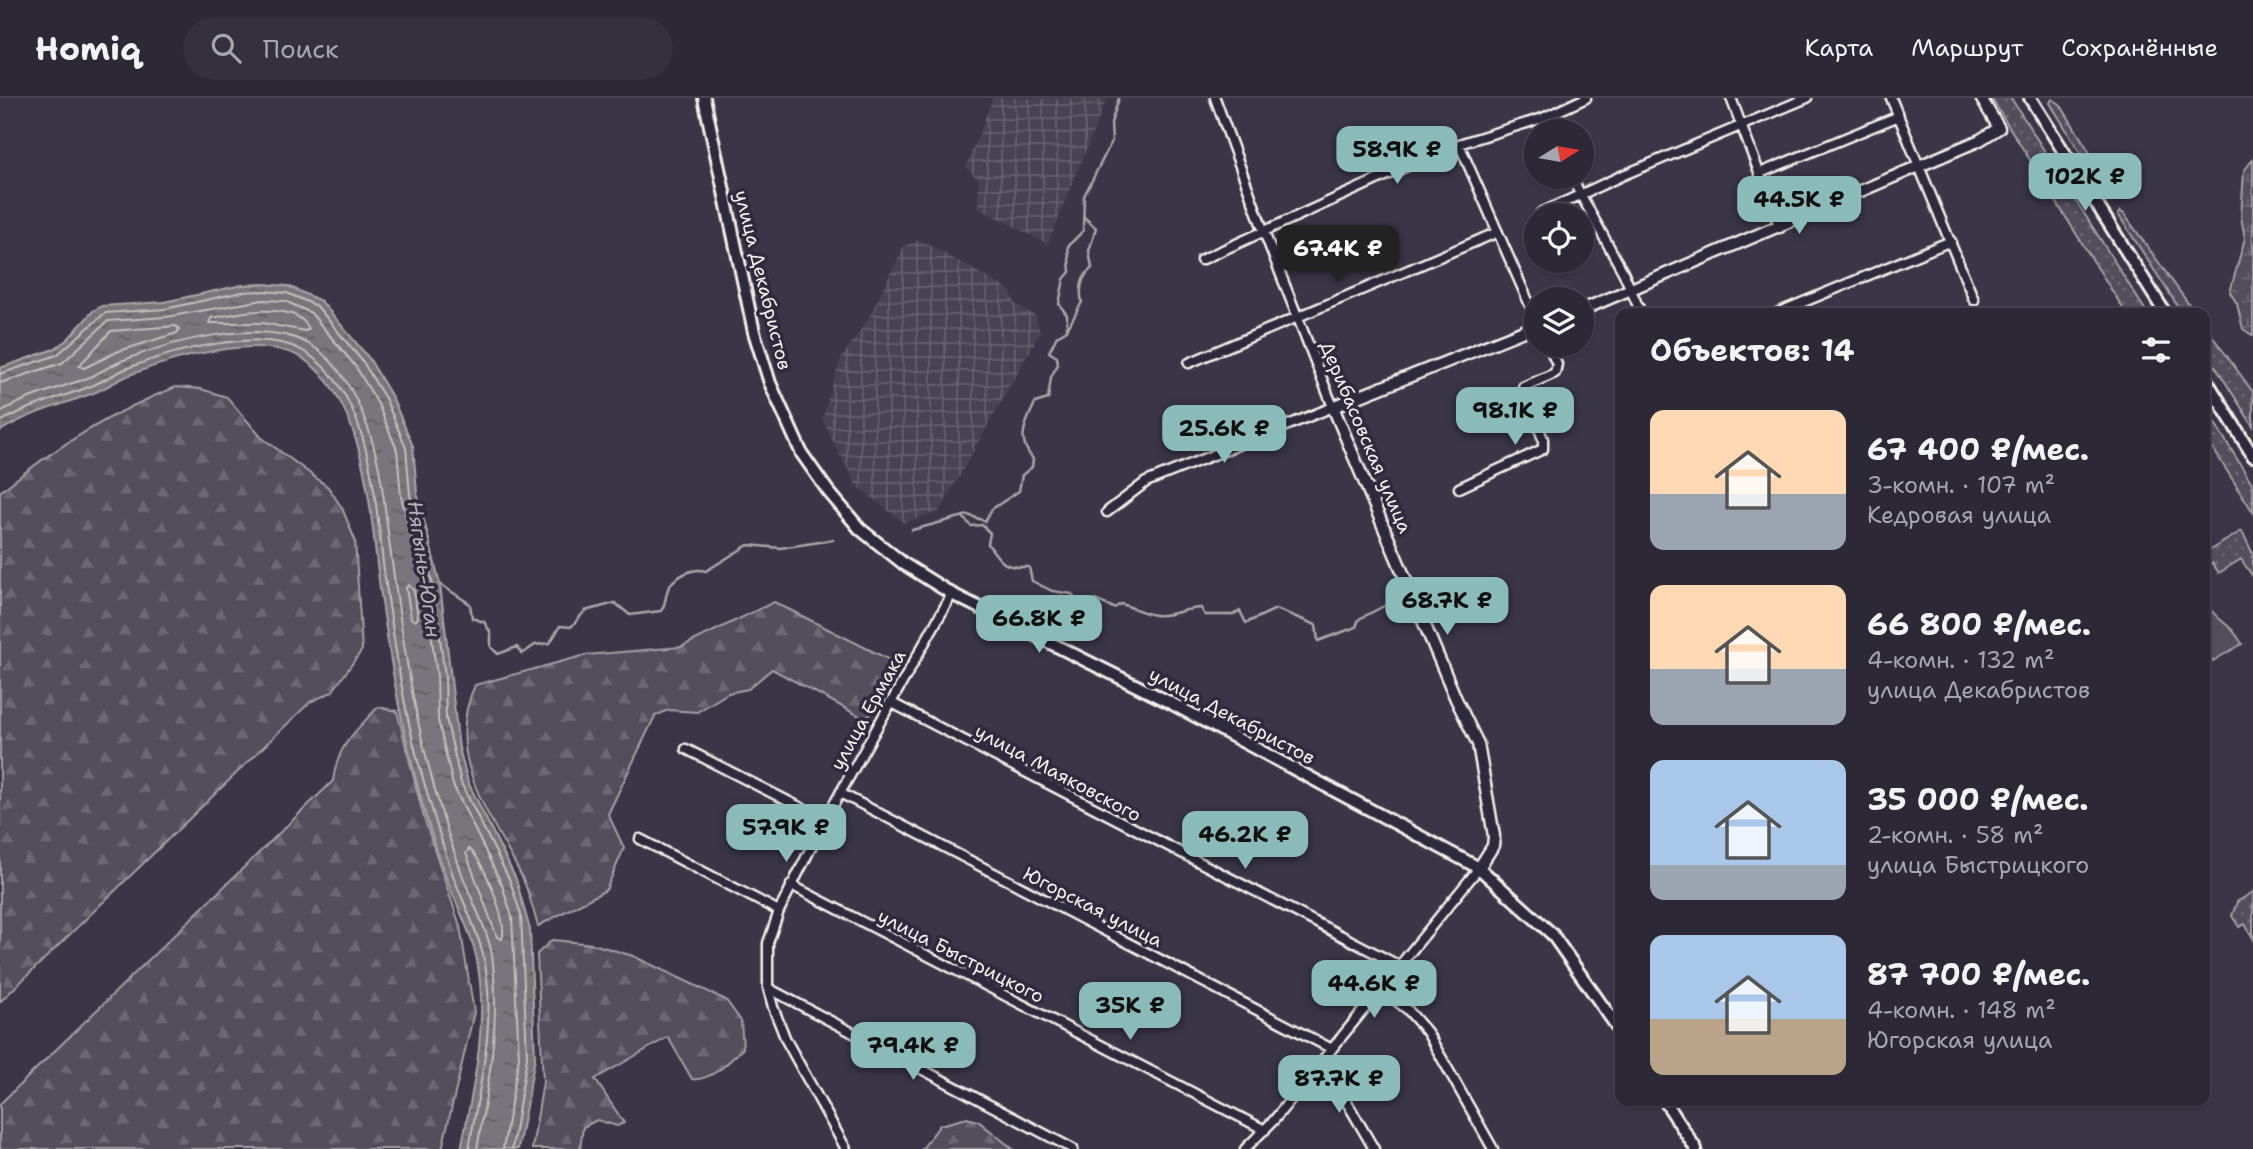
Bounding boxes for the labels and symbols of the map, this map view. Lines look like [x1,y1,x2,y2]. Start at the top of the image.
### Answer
north arrow [1524,119,1594,189]
pin: 58.9K ₽ [1332,126,1462,186]
pin: 102K ₽ [2028,153,2142,213]
pin: 44.5K ₽ [1734,176,1864,236]
street label: улица Декабристов [729,188,797,372]
pin: 67.4K ₽ [1273,226,1403,285]
street label: Дерибасовская улица [1314,337,1418,537]
pin: 98.1K ₽ [1450,388,1580,447]
pin: 25.6K ₽ [1159,406,1289,465]
water label: Нягынь-Юган [401,499,447,639]
pin: 68.7K ₽ [1382,578,1512,637]
pin: 66.8K ₽ [974,596,1104,655]
street label: улица Ермака [825,645,912,775]
street label: улица Декабристов [1145,662,1319,770]
street label: улица Маяковского [970,718,1146,828]
pin: 57.9K ₽ [721,804,851,864]
pin: 46.2K ₽ [1180,812,1310,871]
street label: Югорская улица [1019,861,1167,953]
street label: улица Быстрицкого [874,903,1048,1009]
pin: 44.6K ₽ [1309,960,1439,1020]
pin: 35K ₽ [1081,982,1179,1042]
pin: 79.4K ₽ [848,1023,978,1082]
pin: 87.7K ₽ [1274,1056,1404,1115]

